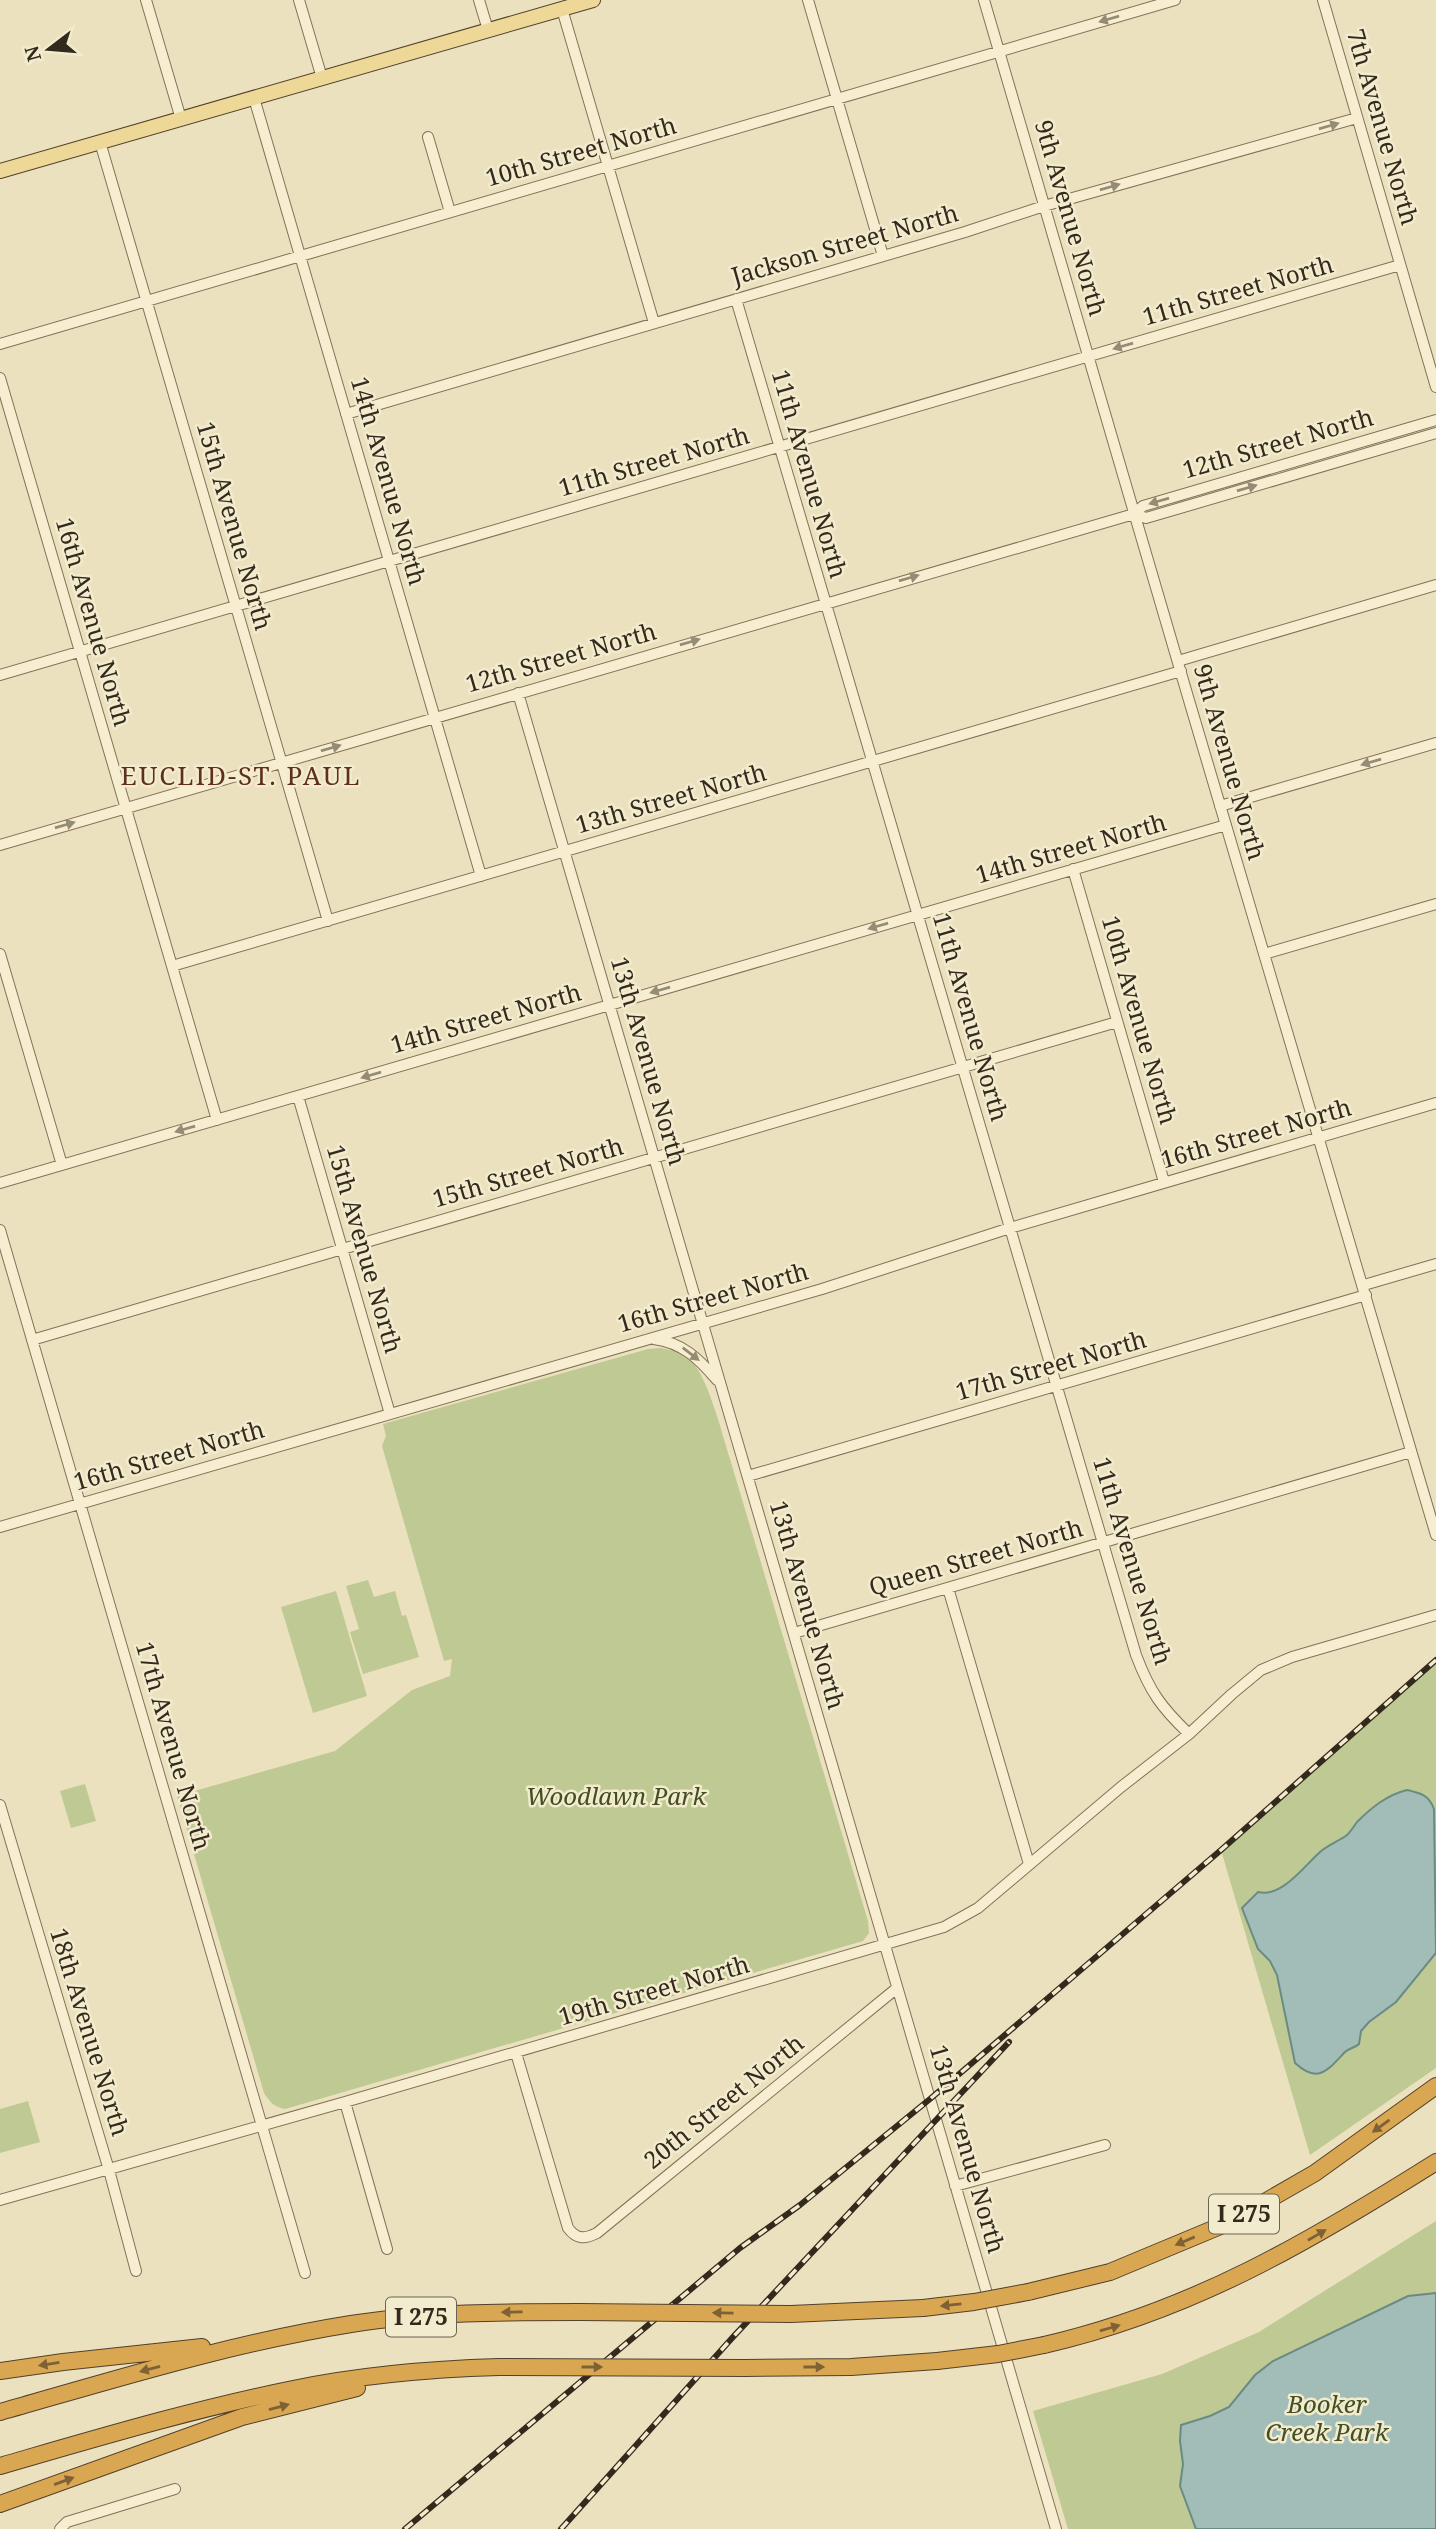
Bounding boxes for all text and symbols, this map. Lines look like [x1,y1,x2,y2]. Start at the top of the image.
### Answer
north arrow [14,14,84,84]
one-way arrow [1098,15,1119,25]
street label: 7th Avenue North [1340,25,1427,228]
text: N [18,43,47,64]
street label: 10th Street North [481,108,680,194]
street label: 9th Avenue North [1028,116,1115,319]
one-way arrow [1319,120,1340,130]
one-way arrow [1099,181,1120,191]
street label: Jackson Street North [726,195,962,292]
street label: 11th Street North [1138,247,1337,333]
one-way arrow [1112,342,1133,352]
street label: 11th Avenue North [765,365,856,582]
street label: 14th Avenue North [344,372,435,589]
street label: 12th Street North [1178,400,1377,486]
street label: 15th Avenue North [190,417,281,634]
street label: 11th Street North [554,418,753,504]
one-way arrow [1236,483,1257,493]
one-way arrow [1148,497,1169,507]
street label: 16th Avenue North [49,513,140,730]
one-way arrow [898,573,919,583]
street label: 12th Street North [461,614,660,700]
one-way arrow [680,637,701,647]
street label: 9th Avenue North [1187,660,1274,863]
one-way arrow [321,742,342,752]
street label: 13th Street North [571,755,770,841]
district label: EUCLID-ST. PAUL [120,757,362,793]
one-way arrow [1360,758,1381,768]
street label: 14th Street North [971,805,1170,891]
one-way arrow [55,820,76,830]
street label: 11th Avenue North [926,908,1017,1125]
street label: 10th Avenue North [1095,911,1186,1128]
one-way arrow [867,922,888,932]
street label: 13th Avenue North [604,952,695,1169]
street label: 14th Street North [386,975,585,1061]
one-way arrow [649,986,670,996]
one-way arrow [360,1070,381,1080]
street label: 16th Street North [1156,1090,1355,1176]
one-way arrow [174,1125,195,1135]
street label: 15th Street North [428,1129,627,1215]
street label: 15th Avenue North [320,1140,411,1357]
street label: 16th Street North [613,1254,812,1340]
street label: 17th Street North [951,1322,1150,1408]
one-way arrow [681,1346,699,1361]
street label: 16th Street North [69,1412,268,1498]
street label: 11th Avenue North [1086,1452,1181,1669]
street label: 13th Avenue North [763,1496,854,1713]
street label: Queen Street North [865,1510,1086,1603]
street label: 17th Avenue North [129,1637,220,1854]
park label: Woodlawn Park [526,1779,707,1812]
street label: 18th Avenue North [43,1923,138,2140]
street label: 19th Street North [554,1947,753,2033]
street label: 20th Street North [636,2026,810,2176]
street label: 13th Avenue North [923,2040,1014,2257]
one-way arrow [1372,2118,1390,2132]
road number: I 275 [1209,2194,1279,2234]
one-way arrow [1308,2229,1327,2241]
one-way arrow [1175,2236,1196,2247]
road number: I 275 [386,2298,456,2336]
one-way arrow [940,2300,962,2311]
one-way arrow [501,2307,523,2318]
one-way arrow [712,2307,734,2319]
one-way arrow [1099,2322,1121,2333]
one-way arrow [38,2358,60,2369]
one-way arrow [581,2361,603,2373]
one-way arrow [803,2361,825,2373]
one-way arrow [138,2364,160,2375]
park label: Booker Creek Park [1265,2387,1390,2448]
one-way arrow [268,2401,290,2412]
one-way arrow [54,2475,75,2486]

